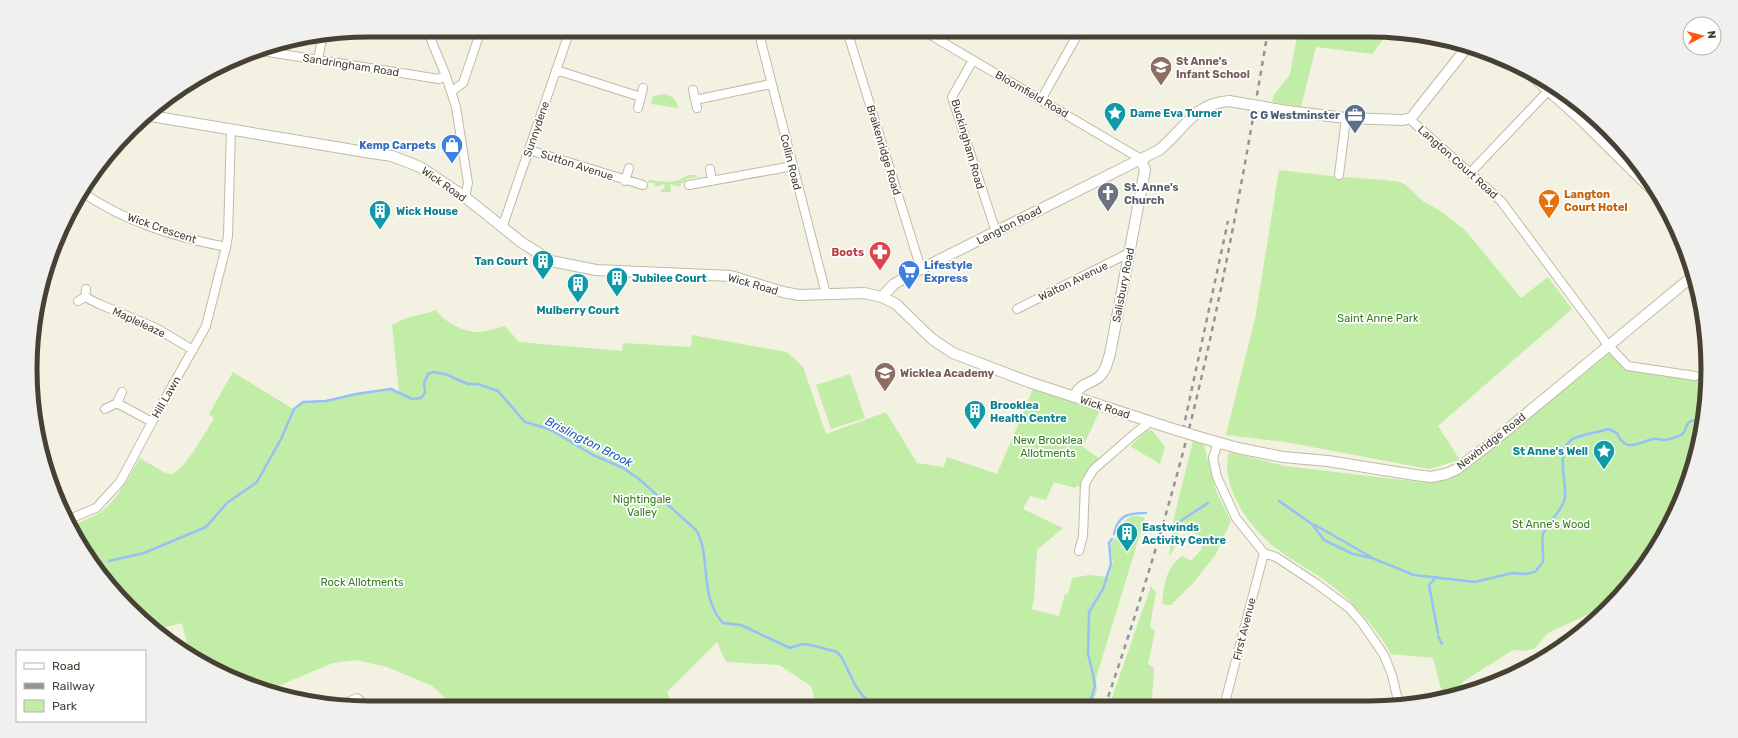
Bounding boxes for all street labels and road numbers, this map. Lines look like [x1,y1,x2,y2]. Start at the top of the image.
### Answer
street label: Sandringham Road [302,51,400,80]
street label: Bloomfield Road [993,68,1071,121]
street label: Buckingham Road [948,98,987,191]
street label: Sunnydene [521,100,552,159]
street label: Braikenridge Road [864,104,903,197]
street label: Langton Court Road [1415,123,1500,202]
street label: Collin Road [777,133,804,191]
street label: Sutton Avenue [539,148,615,183]
street label: Wick Road [419,164,469,205]
street label: Langton Road [974,203,1044,247]
street label: Wick Crescent [126,211,199,247]
street label: Salisbury Road [1110,247,1137,324]
street label: Walton Avenue [1036,259,1110,304]
street label: Wick Road [726,271,780,298]
street label: Mapleleaze [110,305,167,340]
street label: Hill Lawn [149,374,184,421]
street label: Wick Road [1078,393,1132,422]
street label: Newbridge Road [1454,410,1528,472]
street label: First Avenue [1230,596,1259,662]

